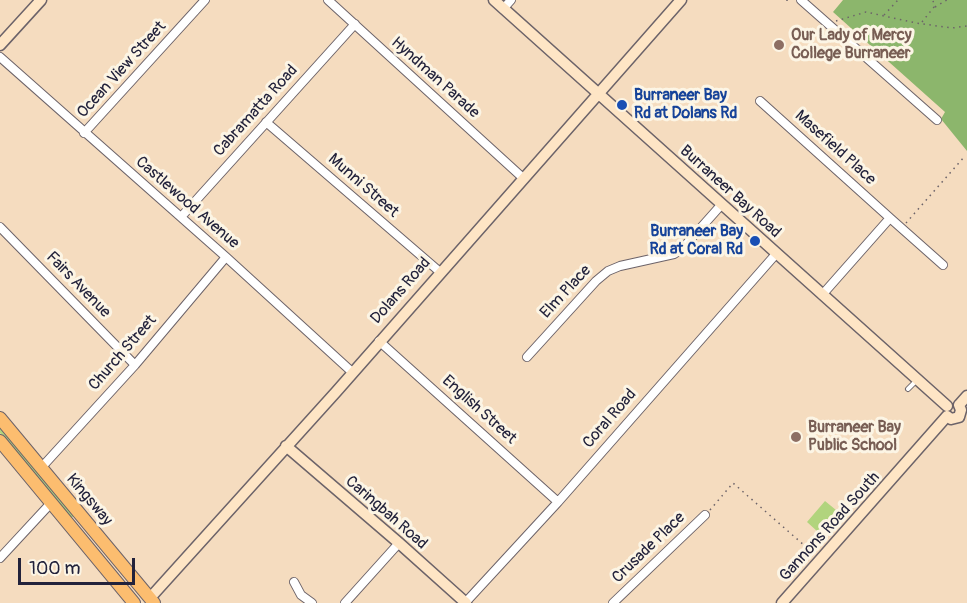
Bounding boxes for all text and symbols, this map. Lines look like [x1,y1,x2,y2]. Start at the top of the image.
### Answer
street label: Ocean View Street [73,18,171,122]
place label: Our Lady of Mercy College Burraneer [791,26,912,64]
street label: Hyndman Parade [387,33,483,123]
marker: Our Lady of Mercy College Burraneer [772,38,786,52]
street label: Cabramatta Road [210,61,302,161]
place label: Burraneer Bay Rd at Dolans Rd [634,86,737,124]
marker: Burraneer Bay Rd at Dolans Rd [615,98,629,112]
street label: Masefield Place [791,107,879,189]
street label: Burraneer Bay Road [675,142,785,242]
street label: Munni Street [324,150,402,222]
street label: Castlewood Avenue [131,153,243,253]
place label: Burraneer Bay Rd at Coral Rd [650,222,743,260]
marker: Burraneer Bay Rd at Coral Rd [748,234,762,248]
street label: Fairs Avenue [42,248,114,322]
street label: Dolans Road [367,254,435,328]
street label: Elm Place [537,261,595,323]
street label: Church Street [85,311,161,395]
street label: English Street [438,372,520,448]
street label: Coral Road [579,386,641,452]
place label: Burraneer Bay Public School [808,418,901,456]
marker: Burraneer Bay Public School [789,430,803,444]
street label: Gannons Road South [776,468,884,586]
street label: Kingsway [62,470,116,530]
street label: Caringbah Road [341,472,431,554]
street label: Crusade Place [609,509,689,587]
scale bar [21,546,138,584]
text: 100 m [29,557,81,580]

